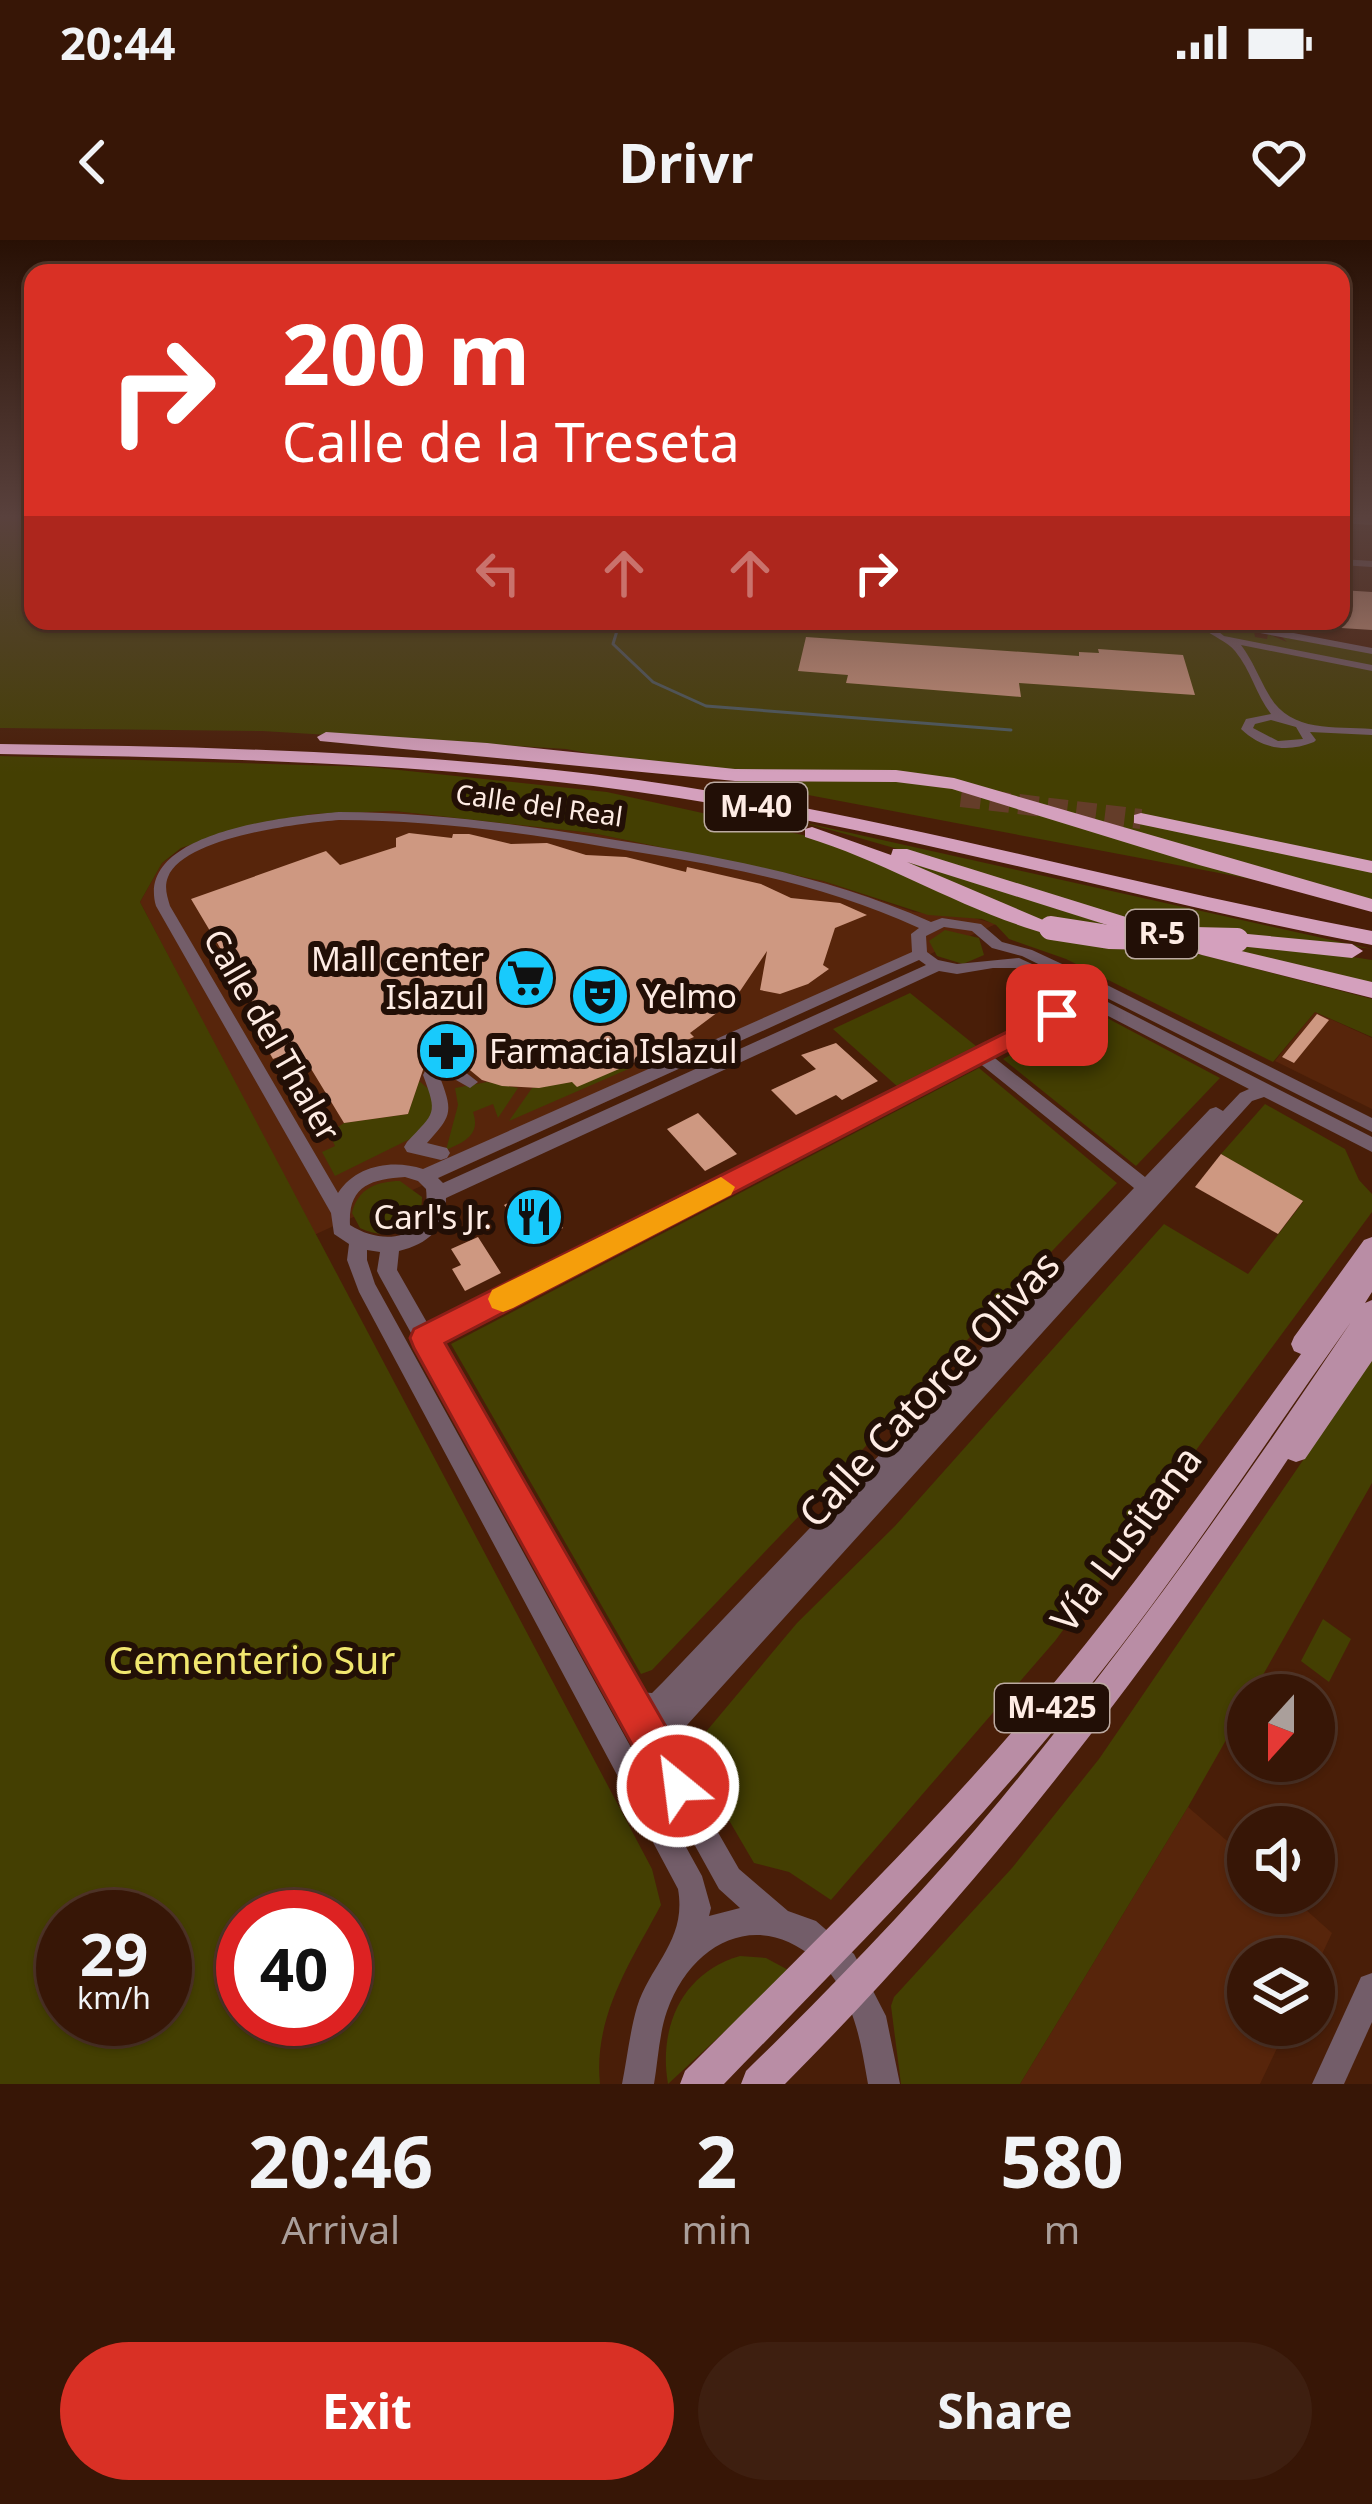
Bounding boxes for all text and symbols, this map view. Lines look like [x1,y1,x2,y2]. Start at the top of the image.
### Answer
text: 20:44 [60,12,176,73]
text: Drivr [619,125,753,199]
icon: back [60,129,126,195]
icon: heart [1246,129,1312,195]
text: 200 m [282,295,530,410]
icon: right [84,312,240,468]
text: Calle de la Treseta [282,404,740,478]
icon: left [465,540,531,606]
icon: ahead [591,540,657,606]
icon: ahead [717,540,783,606]
icon: right [843,540,909,606]
street label: Calle del Real [453,774,625,835]
road number: M-40 [705,783,807,831]
road number: R-5 [1126,910,1198,958]
street label: Calle del Thaler [194,921,352,1149]
place label: Mall center Islazul [311,936,484,1019]
supermarket icon: Mall center Islazul [495,947,557,1009]
pin [1006,964,1108,1066]
theatre icon: Yelmo [569,965,631,1027]
place label: Yelmo [642,973,737,1018]
icon: arrive [1024,982,1090,1048]
pharmacy icon: Farmacia Islazul [416,1020,478,1082]
place label: Farmacia Islazul [489,1028,738,1073]
restaurant icon: Carl's Jr. [503,1186,565,1248]
place label: Carl's Jr. [373,1194,492,1239]
street label: Calle Catorce Olivas [786,1238,1070,1538]
street label: Vía Lusitana [1037,1434,1212,1642]
park label: Cementerio Sur [109,1632,395,1685]
north arrow [1227,1674,1335,1782]
map controls [1227,1674,1335,2046]
road number: M-425 [995,1684,1109,1732]
position arrow [615,1723,741,1849]
button: sound [1227,1806,1335,1914]
speed limit sign: 40 [216,1890,372,2046]
text: 29 [80,1912,148,1994]
button: layers [1227,1938,1335,2046]
text: km/h [77,1977,151,2018]
text: 20:46 [248,2111,433,2209]
text: 2 [696,2111,737,2209]
text: 580 [1000,2111,1124,2209]
text: Arrival [281,2202,400,2255]
text: min [681,2202,752,2255]
text: m [1044,2202,1080,2255]
button: Exit [60,2342,674,2480]
button: Share [698,2342,1312,2480]

